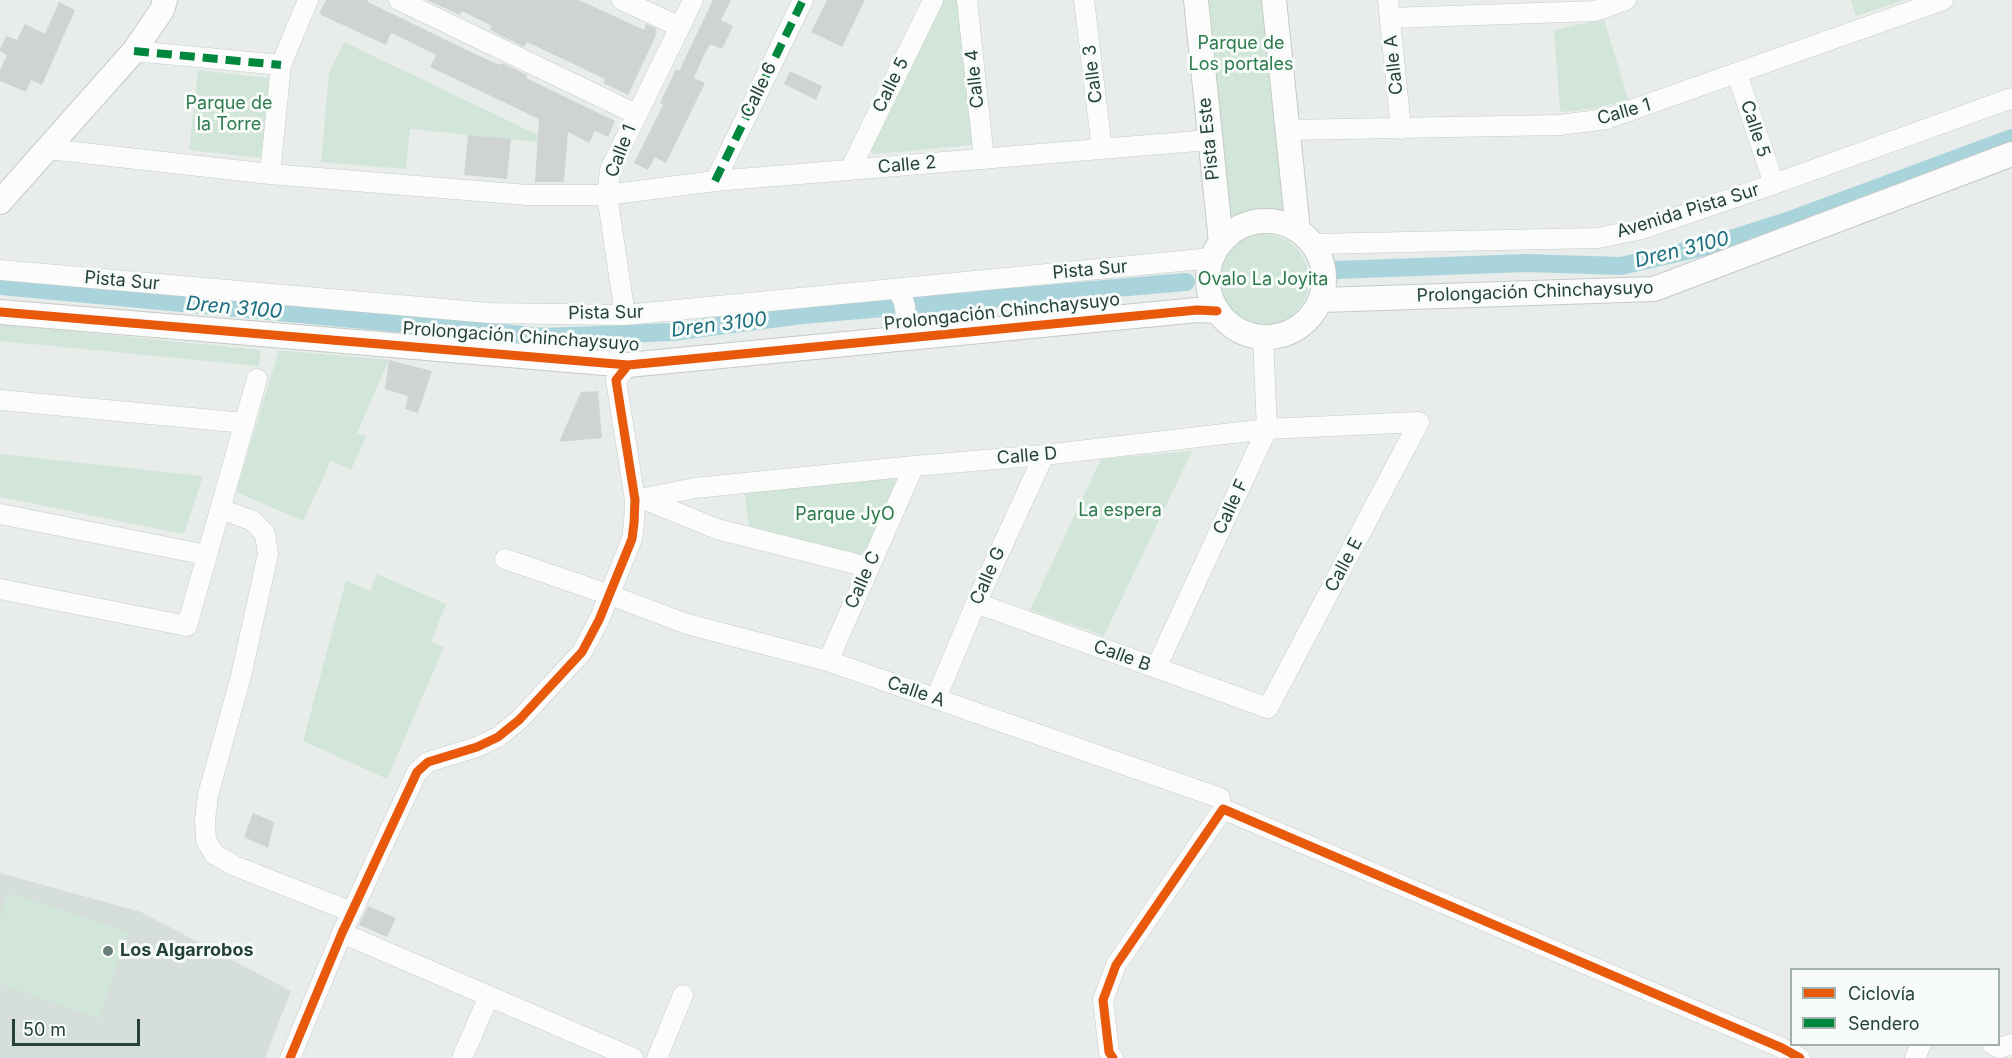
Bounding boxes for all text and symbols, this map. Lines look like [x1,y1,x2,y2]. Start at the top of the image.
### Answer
park label: Parque de Los portales [1189,33,1293,76]
street label: Calle A [1380,34,1408,96]
street label: Calle 3 [1079,44,1107,104]
street label: Calle 4 [961,48,989,110]
street label: Calle 5 [868,54,914,116]
street label: Calle 6 [736,59,782,121]
park label: Parque de la Torre [186,93,272,136]
street label: Calle 1 [1595,94,1653,130]
street label: Pista Este [1194,97,1224,181]
street label: Calle 5 [1736,98,1774,160]
street label: Calle 1 [601,122,641,180]
street label: Calle 2 [877,152,937,178]
street label: Avenida Pista Sur [1614,179,1762,243]
water label: Dren 3100 [1632,227,1732,273]
street label: Pista Sur [1051,256,1129,284]
street label: Pista Sur [83,267,161,295]
park label: Ovalo La Joyita [1198,269,1328,291]
street label: Prolongación Chinchaysuyo [1416,277,1654,307]
street label: Prolongación Chinchaysuyo [883,289,1121,335]
water label: Dren 3100 [185,292,283,324]
street label: Pista Sur [568,302,644,324]
water label: Dren 3100 [670,307,768,343]
street label: Prolongación Chinchaysuyo [402,318,640,356]
street label: Calle D [996,443,1058,469]
street label: Calle F [1209,476,1253,538]
park label: La espera [1078,500,1162,522]
park label: Parque JyO [795,504,895,526]
street label: Calle E [1321,534,1367,596]
street label: Calle G [966,544,1010,608]
street label: Calle C [841,548,885,612]
street label: Calle B [1090,636,1154,676]
street label: Calle A [884,672,948,712]
place label: Los Algarrobos [120,940,254,962]
marker: Los Algarrobos [101,944,115,958]
legend [1790,968,2000,1046]
text: Ciclovía [1848,983,1915,1004]
scale bar [15,1007,142,1045]
text: Sendero [1848,1013,1919,1034]
text: 50 m [23,1019,66,1040]

